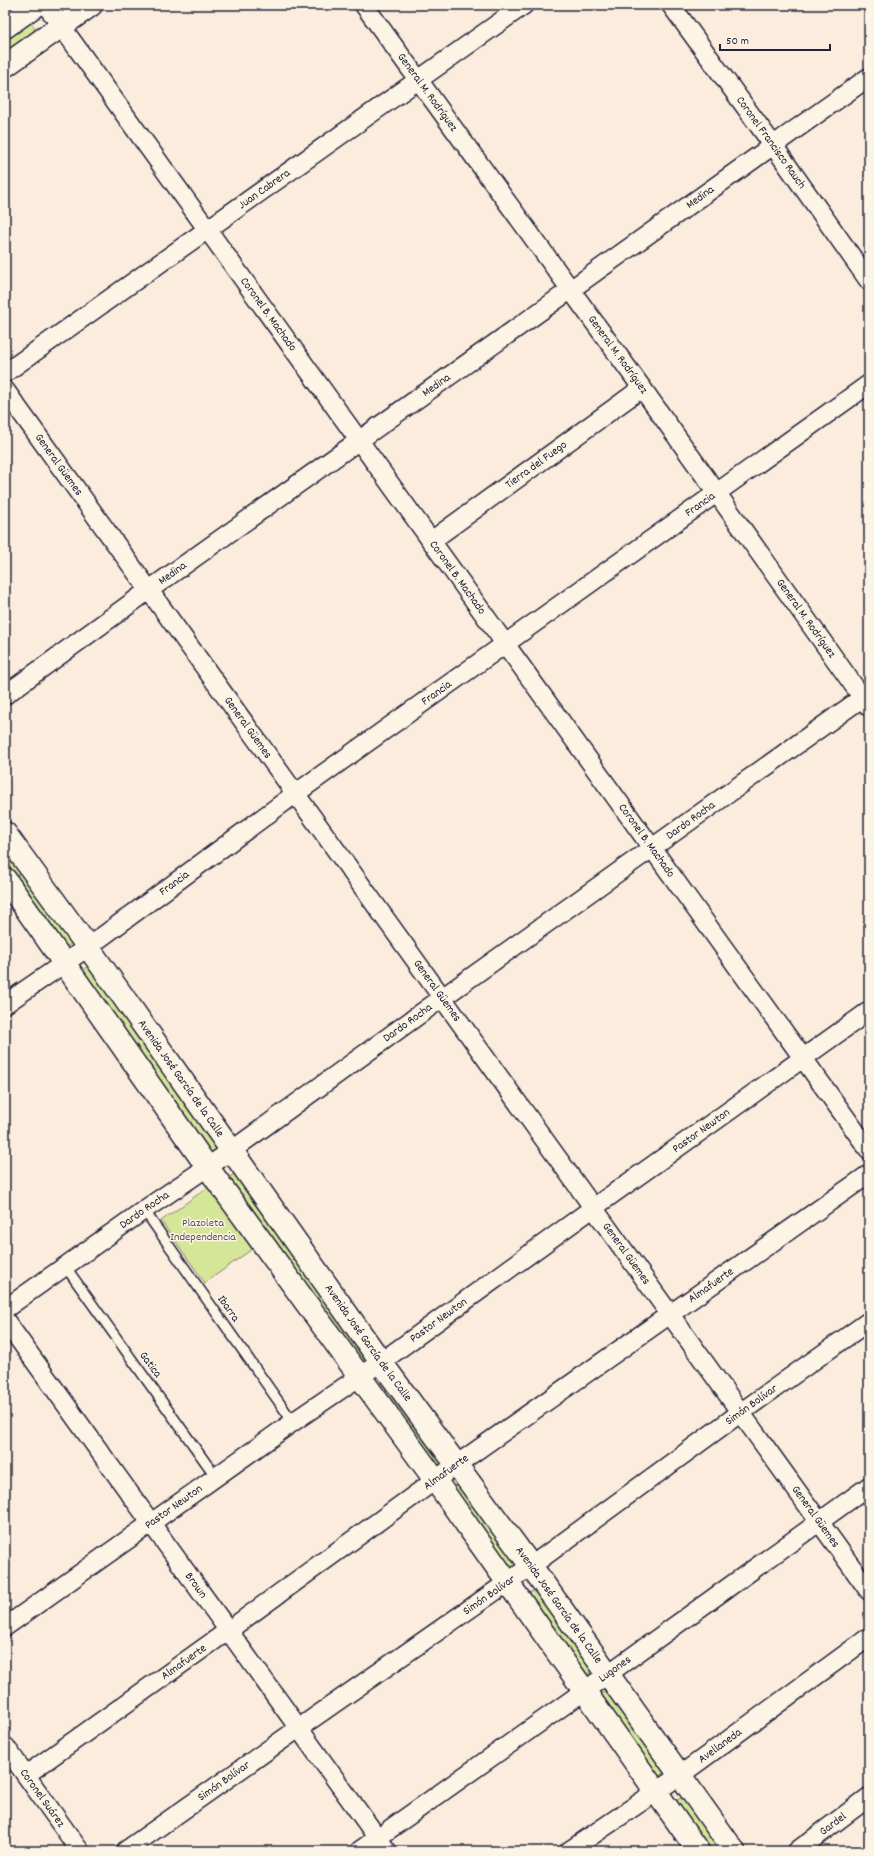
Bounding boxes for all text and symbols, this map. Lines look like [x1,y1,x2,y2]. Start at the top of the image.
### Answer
scale bar [720,26,830,52]
text: 50 m [726,33,749,50]
street label: General M. Rodríguez [393,50,462,136]
street label: Coronel Francisco Rauch [732,93,810,192]
street label: Juan Cabrera [235,165,294,213]
street label: Medina [682,181,718,213]
street label: Coronel B. Machado [236,274,301,355]
street label: General M. Rodríguez [583,312,652,398]
street label: Medina [419,369,454,401]
street label: General Güemes [31,430,87,499]
street label: Tierra del Fuego [502,437,571,493]
street label: Francia [682,488,719,521]
street label: Coronel B. Machado [425,537,490,618]
street label: Medina [155,557,190,589]
street label: General M. Rodríguez [772,575,840,662]
street label: Francia [418,676,455,710]
street label: General Güemes [220,693,276,762]
street label: Dardo Rocha [662,797,719,844]
street label: Coronel B. Machado [614,800,679,881]
street label: Francia [156,866,193,900]
street label: General Güemes [409,956,465,1025]
street label: Dardo Rocha [380,999,436,1047]
street label: Avenida José García de la Calle [133,1016,228,1141]
street label: Pastor Newton [669,1104,734,1157]
street label: Dardo Rocha [116,1187,173,1233]
park label: Plazoleta Independencia [170,1215,236,1246]
street label: General Güemes [598,1219,655,1288]
street label: Almafuerte [685,1263,737,1307]
street label: Avenida José García de la Calle [320,1281,416,1405]
street label: Ibarra [213,1292,244,1326]
street label: Pastor Newton [406,1293,471,1347]
street label: Gatica [135,1348,166,1382]
street label: Simón Bolívar [722,1380,781,1430]
street label: Almafuerte [420,1450,472,1494]
street label: Pastor Newton [141,1480,206,1533]
street label: General Güemes [787,1482,844,1551]
street label: Avenida José García de la Calle [511,1543,606,1667]
street label: Brown [181,1569,212,1602]
street label: Simón Bolívar [459,1571,519,1620]
street label: Almafuerte [158,1640,210,1684]
street label: Lugones [595,1651,635,1687]
street label: Avellaneda [695,1724,746,1768]
street label: Simón Bolívar [194,1756,254,1806]
street label: Coronel Suárez [15,1765,69,1831]
street label: Gardel [816,1808,850,1840]

